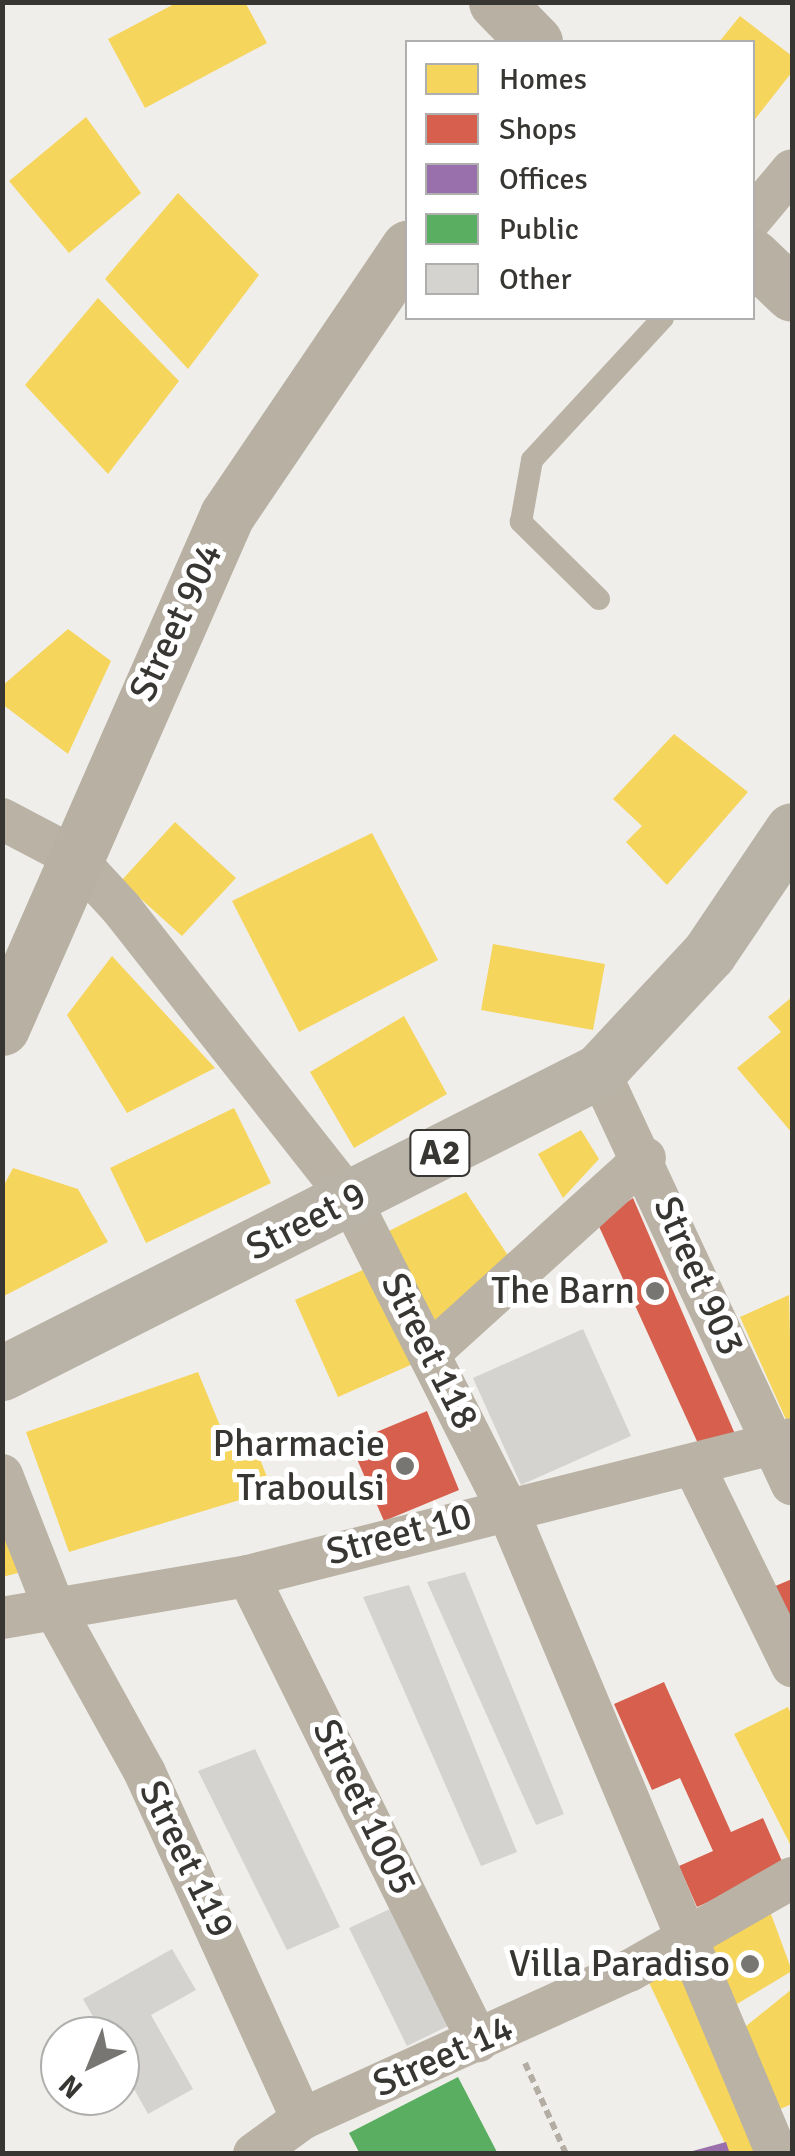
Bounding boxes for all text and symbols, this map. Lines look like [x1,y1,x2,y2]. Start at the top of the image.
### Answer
legend [405,40,755,320]
text: Homes [499,61,587,98]
text: Shops [499,111,577,148]
text: Offices [499,161,588,198]
text: Public [499,211,579,248]
text: Other [499,261,572,298]
street label: Street 904 [120,536,232,708]
road number: A2 [408,1123,472,1183]
street label: Street 9 [239,1172,373,1270]
street label: Street 903 [644,1190,754,1362]
street label: Street 118 [371,1265,489,1437]
place label: The Barn [491,1268,635,1314]
marker: The Barn [644,1280,666,1302]
place label: Pharmacie Traboulsi [212,1421,385,1510]
marker: Pharmacie Traboulsi [394,1455,416,1477]
street label: Street 10 [321,1493,477,1575]
street label: Street 1005 [303,1712,427,1902]
street label: Street 119 [129,1773,245,1945]
place label: Villa Paradiso [509,1941,730,1987]
marker: Villa Paradiso [739,1953,761,1975]
street label: Street 14 [366,2005,520,2107]
north arrow [40,2016,140,2116]
text: N [52,2067,90,2106]

